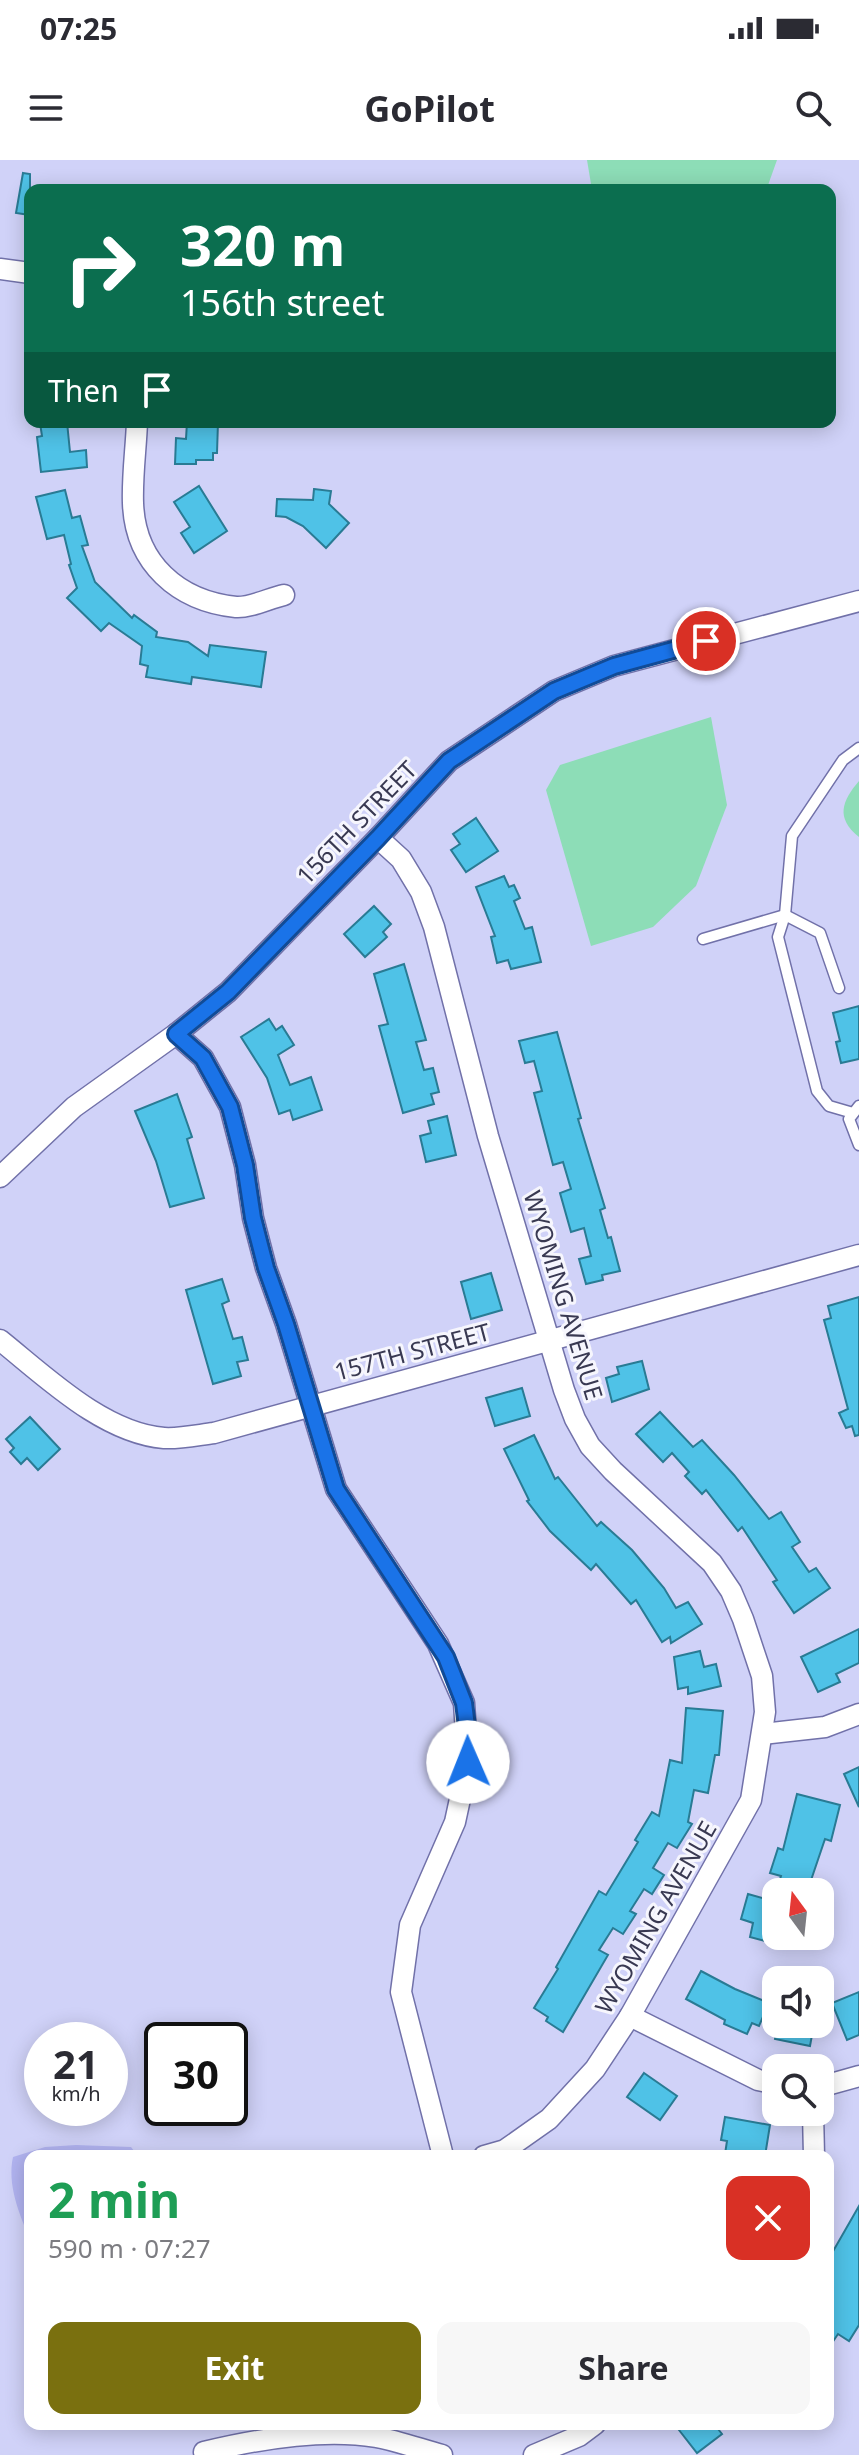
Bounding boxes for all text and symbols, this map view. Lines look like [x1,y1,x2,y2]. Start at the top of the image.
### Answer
text: 07:25 [40,8,117,49]
text: GoPilot [364,84,495,133]
icon: menu [24,86,68,130]
icon: search [791,86,835,130]
text: 320 m [180,206,345,282]
icon: right [48,216,152,320]
text: 156th street [180,278,384,327]
icon: arrive [135,368,179,412]
text: Then [48,370,119,411]
pin [672,607,740,675]
icon: arrive [684,619,728,663]
street label: 156TH STREET [289,753,424,891]
street label: WYOMING AVENUE [516,1186,612,1404]
street label: 157TH STREET [330,1314,494,1388]
position arrow [426,1720,510,1804]
street label: WYOMING AVENUE [586,1815,724,2019]
north arrow [762,1878,834,1950]
map controls [762,1878,834,2126]
button: sound [762,1966,834,2038]
speed limit sign: 30 [144,2022,248,2126]
text: 21 [53,2036,99,2091]
button: search [762,2054,834,2126]
text: km/h [51,2080,101,2107]
text: 2 min [48,2167,180,2232]
button: close [726,2176,810,2260]
text: 590 m · 07:27 [48,2230,211,2266]
button: Exit [48,2322,421,2414]
button: Share [437,2322,810,2414]

